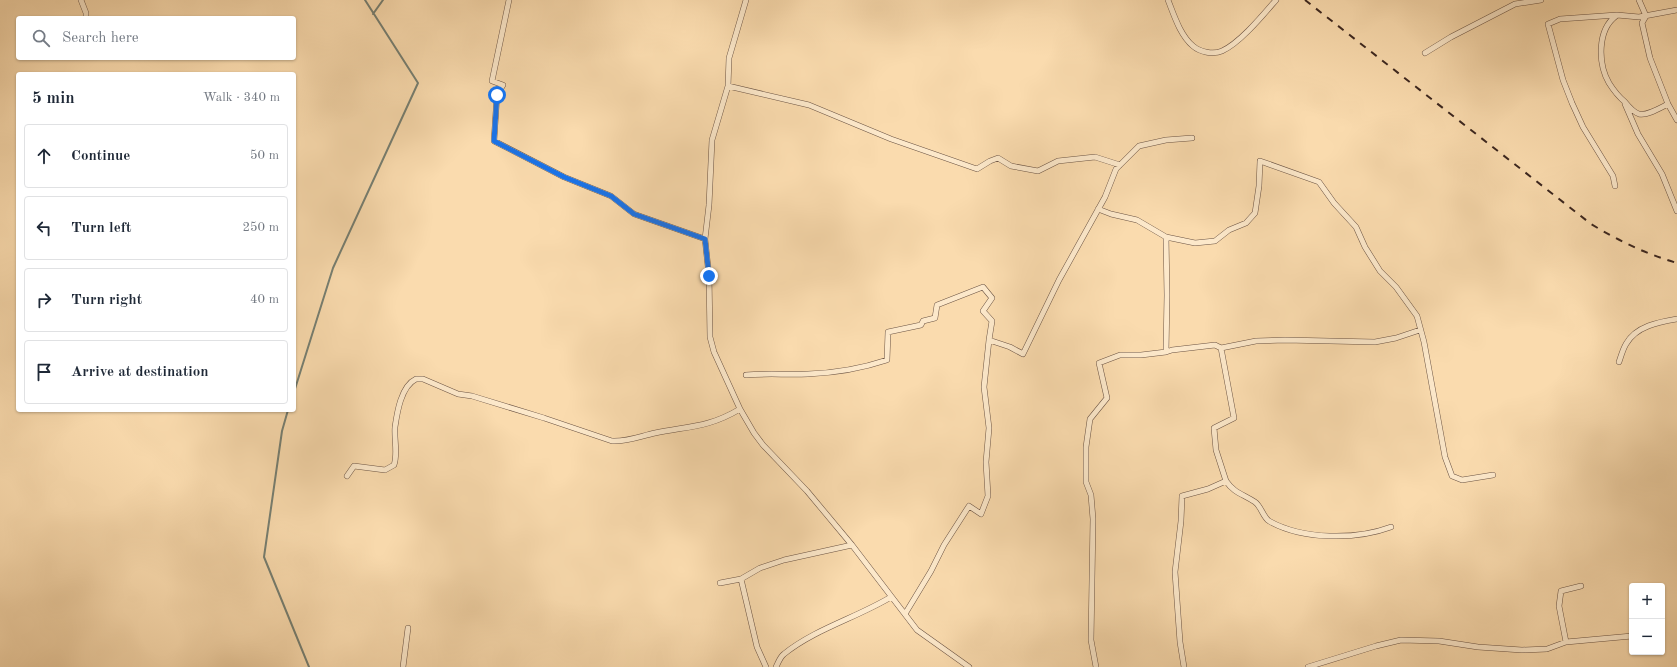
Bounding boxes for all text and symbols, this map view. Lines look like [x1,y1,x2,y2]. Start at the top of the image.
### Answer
search box [16,16,296,60]
icon: search [30,27,52,49]
text: Search here [62,31,139,46]
route start [488,86,506,104]
text: 5 min [32,90,75,107]
text: Walk · 340 m [203,91,280,104]
icon: ahead [33,145,55,167]
text: Continue [71,149,130,164]
text: 50 m [250,149,279,162]
icon: left [33,217,55,239]
text: Turn left [71,221,131,236]
text: 250 m [242,221,279,234]
route end [700,267,718,285]
icon: right [33,289,55,311]
text: Turn right [71,293,142,308]
text: 40 m [250,293,279,306]
icon: arrive [33,361,55,383]
text: Arrive at destination [71,365,209,380]
map controls [1629,583,1665,655]
button: + [1629,583,1665,619]
button: − [1629,619,1665,655]

